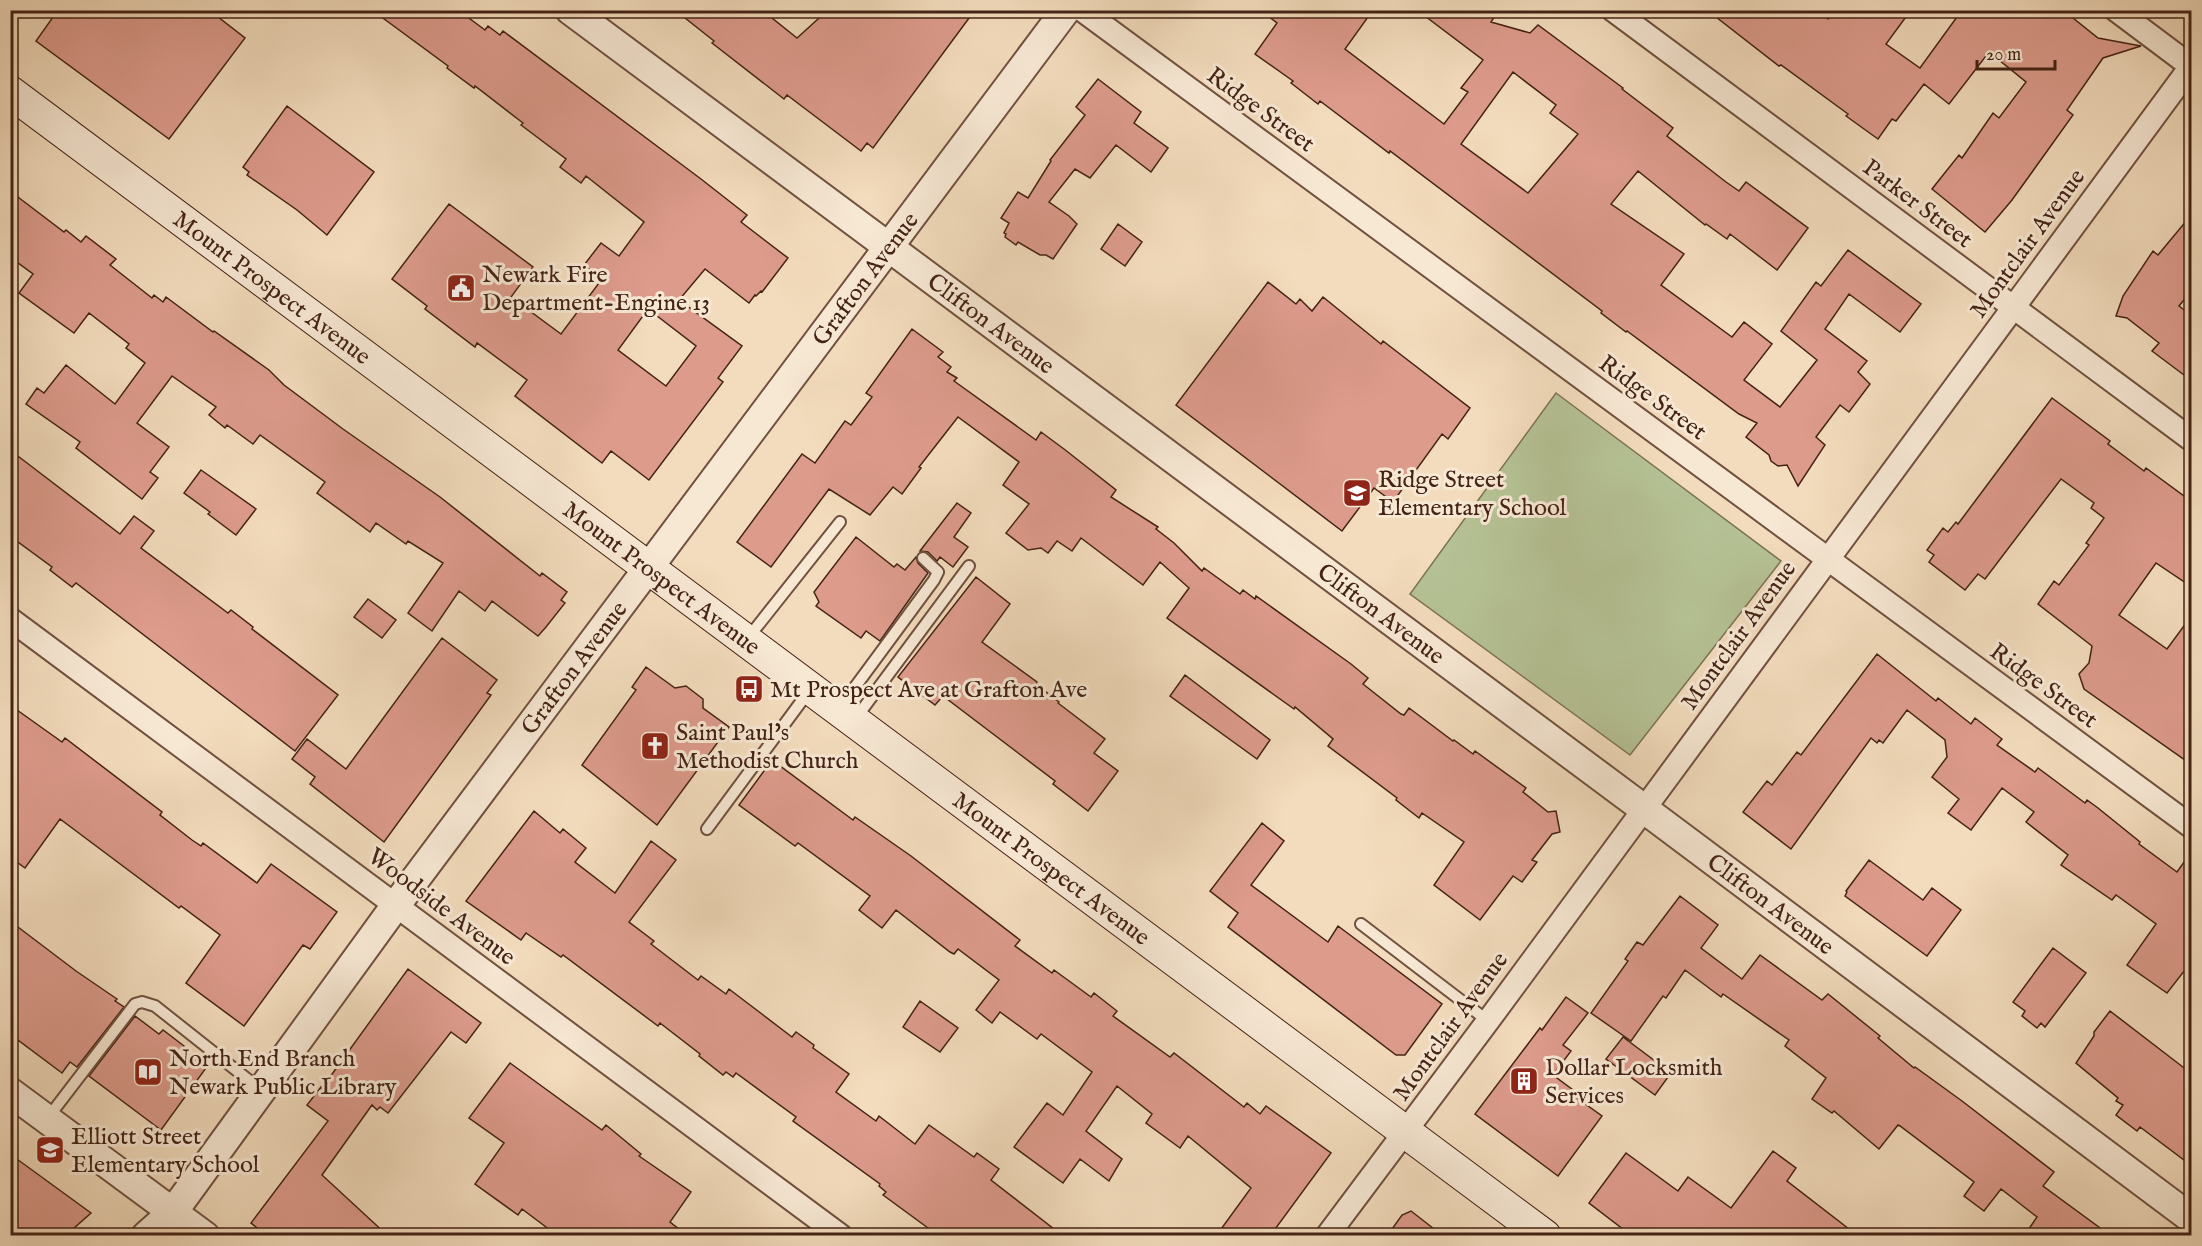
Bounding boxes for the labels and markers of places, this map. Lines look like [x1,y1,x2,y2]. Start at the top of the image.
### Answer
place label: Newark Fire Department-Engine 13 [482,260,710,319]
public building icon: Newark Fire Department-Engine 13 [445,272,477,304]
place label: Ridge Street Elementary School [1378,465,1567,524]
school or university icon: Ridge Street Elementary School [1341,477,1373,509]
bus stop icon: Mt Prospect Ave at Grafton Ave [733,673,765,705]
place label: Mt Prospect Ave at Grafton Ave [770,675,1087,706]
place label: Saint Paul's Methodist Church [676,718,859,777]
church icon: Saint Paul's Methodist Church [639,730,671,762]
place label: North End Branch Newark Public Library [169,1044,397,1103]
place label: Dollar Locksmith Services [1545,1053,1723,1112]
library icon: North End Branch Newark Public Library [132,1056,164,1088]
building icon: Dollar Locksmith Services [1508,1065,1540,1097]
place label: Elliott Street Elementary School [71,1122,260,1181]
school or university icon: Elliott Street Elementary School [34,1134,66,1166]

